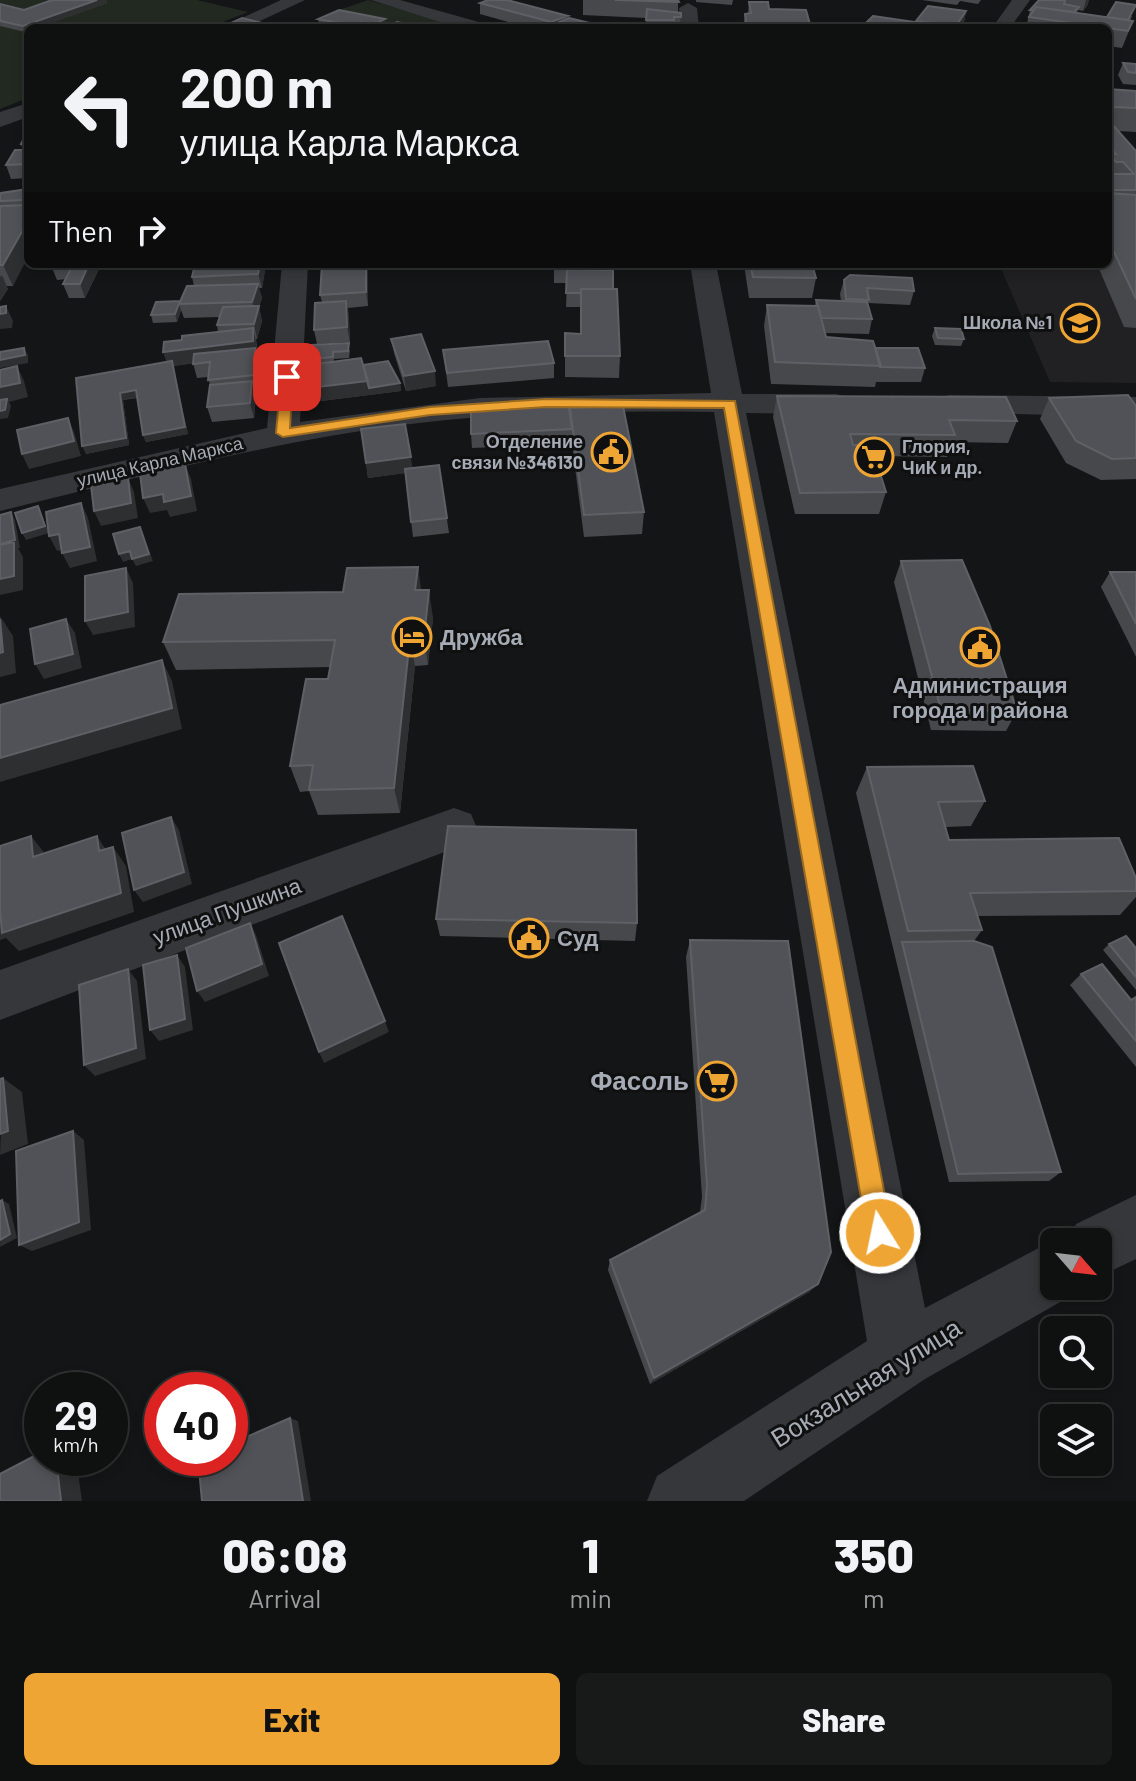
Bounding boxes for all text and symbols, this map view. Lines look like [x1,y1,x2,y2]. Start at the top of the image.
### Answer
text: 200 m [180,52,333,119]
icon: left [48,56,152,160]
text: улица Карла Маркса [180,120,519,163]
icon: right [129,208,173,252]
text: Then [48,212,113,248]
school or university icon: Школа №1 [1059,302,1101,344]
place label: Школа №1 [963,311,1052,333]
pin [253,343,321,411]
icon: arrive [265,355,309,399]
place label: Отделение связи №346130 [451,430,583,473]
street label: улица Карла Маркса [75,431,246,491]
public building icon: Отделение связи №346130 [590,431,632,473]
place label: Глория, ЧиК и др. [902,435,982,478]
supermarket icon: Глория, ЧиК и др. [853,436,895,478]
hotel icon: Дружба [391,616,433,658]
place label: Дружба [440,623,524,650]
public building icon: Администрация города и района [959,626,1001,668]
place label: Администрация города и района [892,671,1069,723]
street label: улица Пушкина [149,871,305,950]
public building icon: Суд [508,917,550,959]
place label: Суд [557,924,599,951]
supermarket icon: Фасоль [696,1060,738,1102]
place label: Фасоль [590,1064,689,1095]
position arrow [838,1191,922,1275]
north arrow [1040,1228,1112,1300]
map controls [1040,1228,1112,1476]
street label: Вокзальная улица [764,1310,966,1453]
button: search [1040,1316,1112,1388]
speed limit sign: 40 [144,1372,248,1476]
text: 29 [54,1390,98,1438]
button: layers [1040,1404,1112,1476]
text: km/h [53,1432,99,1456]
text: 06:08 [222,1525,347,1583]
text: 1 [582,1525,599,1583]
text: 350 [834,1525,914,1583]
text: Arrival [248,1582,321,1613]
text: min [570,1582,612,1613]
text: m [863,1582,885,1613]
button: Exit [24,1673,560,1765]
button: Share [576,1673,1112,1765]

